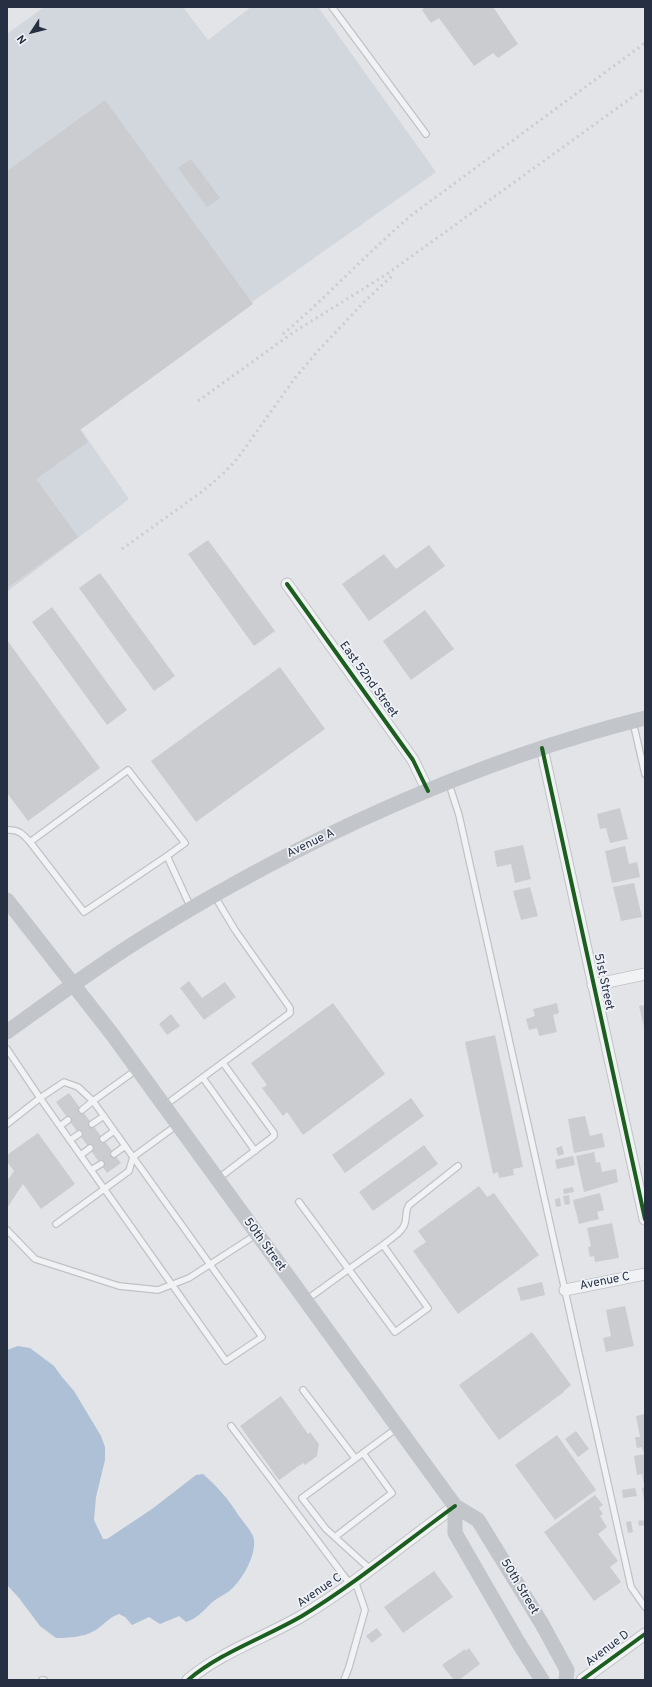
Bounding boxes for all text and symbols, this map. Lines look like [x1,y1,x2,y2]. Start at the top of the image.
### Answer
north arrow [12,12,52,52]
text: N [14,32,30,46]
street label: East 52nd Street [336,639,400,721]
street label: Avenue A [285,826,337,862]
street label: 51st Street [590,952,616,1012]
street label: 50th Street [240,1216,288,1274]
street label: Avenue C [579,1270,631,1294]
street label: 50th Street [497,1557,541,1617]
street label: Avenue C [295,1571,345,1611]
street label: Avenue D [583,1628,633,1670]

